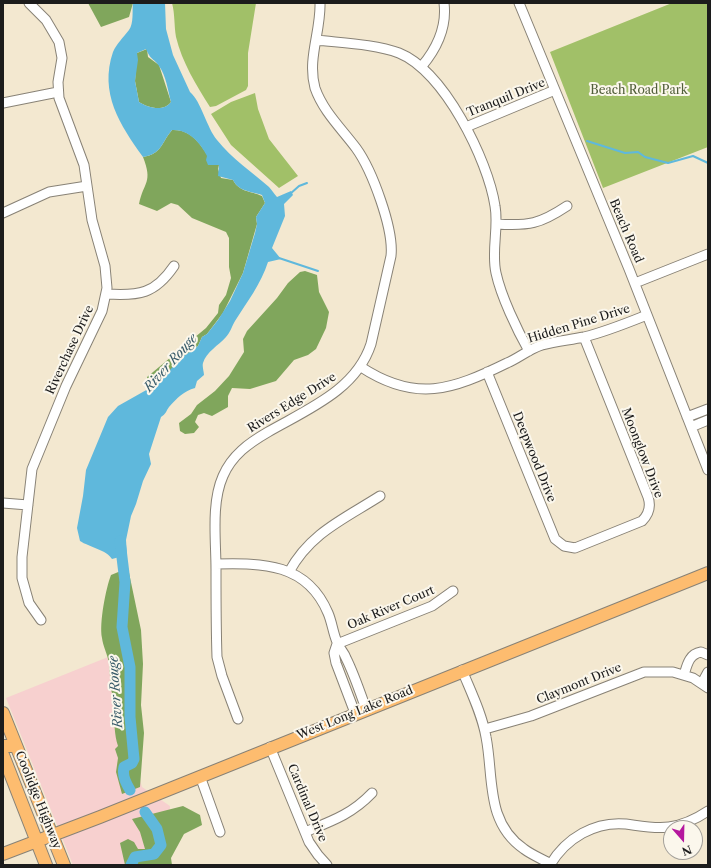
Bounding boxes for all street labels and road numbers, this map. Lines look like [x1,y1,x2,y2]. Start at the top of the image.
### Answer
street label: Tranquil Drive [465,76,547,120]
street label: Beach Road [606,197,646,265]
street label: Hidden Pine Drive [526,302,632,346]
street label: Riverchase Drive [43,303,97,397]
street label: Rivers Edge Drive [245,370,339,436]
street label: Moonglow Drive [618,406,666,500]
street label: Deepwood Drive [509,410,559,504]
street label: Oak River Court [345,583,437,633]
street label: Claymont Drive [534,660,624,708]
street label: West Long Lake Road [295,683,415,743]
street label: Coolidge Highway [12,749,64,851]
street label: Cardinal Drive [284,762,330,844]

